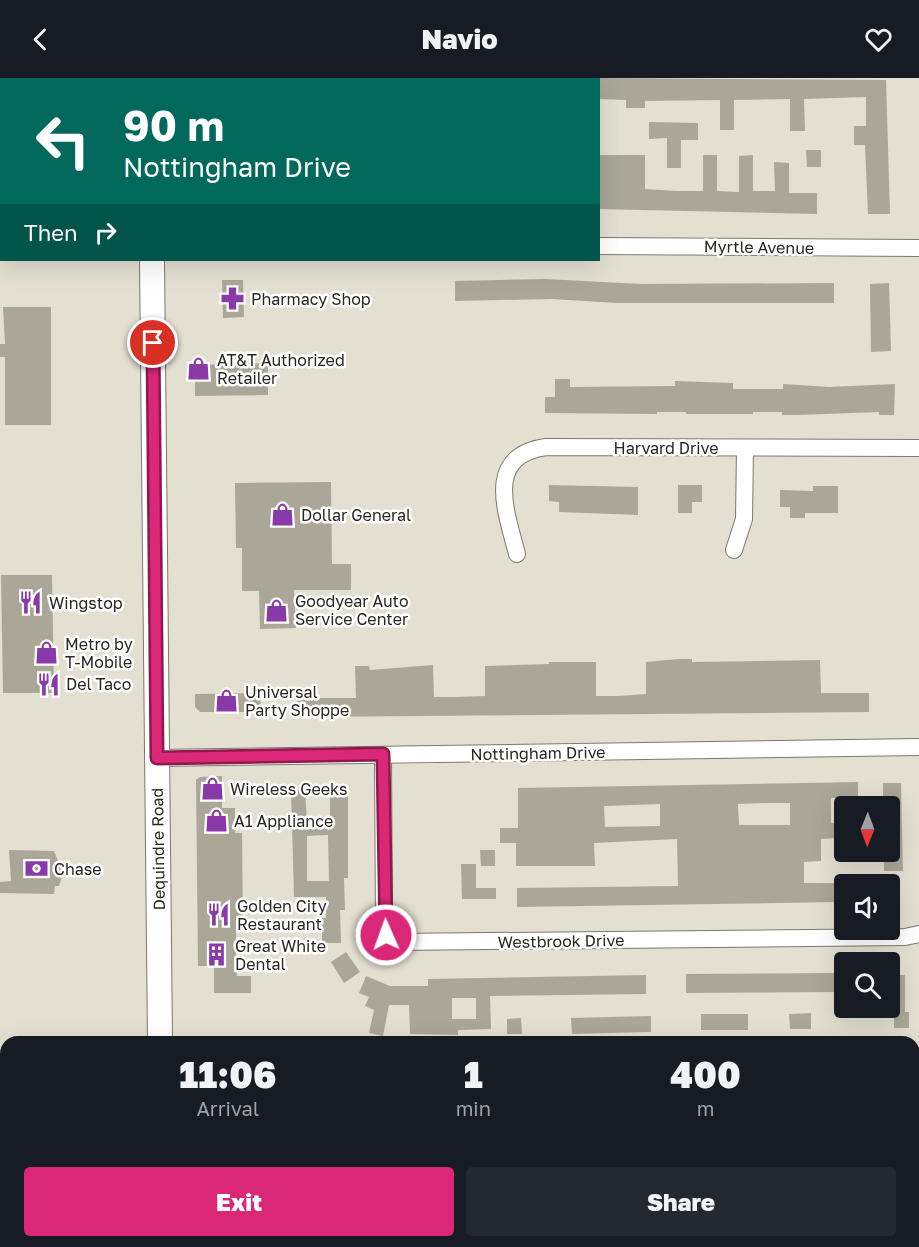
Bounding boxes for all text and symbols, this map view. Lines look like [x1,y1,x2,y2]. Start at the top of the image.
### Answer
icon: back [24,23,57,56]
text: Navio [421,23,498,55]
icon: heart [862,23,895,56]
text: 90 m [123,100,224,150]
icon: left [24,102,102,180]
text: Nottingham Drive [123,151,351,183]
icon: right [89,216,122,249]
text: Then [24,219,77,246]
street label: Myrtle Avenue [704,236,814,258]
pharmacy icon: Pharmacy Shop [220,286,246,312]
place label: Pharmacy Shop [251,289,371,309]
pin [127,317,178,368]
icon: arrive [136,326,169,359]
place label: AT&T Authorized Retailer [217,350,345,388]
shop icon: AT&T Authorized Retailer [186,356,212,382]
street label: Harvard Drive [613,438,719,458]
shop icon: Dollar General [270,502,296,528]
place label: Dollar General [301,505,411,525]
restaurant icon: Wingstop [18,590,44,616]
place label: Goodyear Auto Service Center [295,591,409,629]
place label: Wingstop [49,593,123,613]
shop icon: Goodyear Auto Service Center [264,597,290,623]
place label: Metro by T-Mobile [65,634,133,672]
shop icon: Metro by T-Mobile [34,640,60,666]
restaurant icon: Del Taco [35,671,61,697]
place label: Del Taco [66,674,131,694]
place label: Universal Party Shoppe [245,682,349,720]
shop icon: Universal Party Shoppe [214,688,240,714]
street label: Nottingham Drive [470,742,606,764]
shop icon: Wireless Geeks [199,776,225,802]
place label: Wireless Geeks [230,779,348,799]
street label: Dequindre Road [147,788,169,910]
north arrow [834,796,900,862]
map controls [834,796,900,1018]
shop icon: A1 Appliance [203,808,229,834]
place label: A1 Appliance [234,811,333,831]
bank icon: Chase [23,856,49,882]
place label: Chase [54,859,102,879]
button: sound [834,874,900,940]
place label: Golden City Restaurant [237,896,327,934]
restaurant icon: Golden City Restaurant [206,902,232,928]
position arrow [354,903,418,967]
street label: Westbrook Drive [497,930,625,952]
place label: Great White Dental [235,936,326,974]
building icon: Great White Dental [204,942,230,968]
button: search [834,952,900,1018]
text: 11:06 [179,1053,276,1096]
text: 1 [464,1053,483,1096]
text: 400 [670,1053,741,1096]
text: Arrival [196,1096,259,1120]
text: min [456,1096,491,1120]
text: m [697,1096,714,1120]
button: Exit [24,1167,454,1236]
button: Share [466,1167,896,1236]

